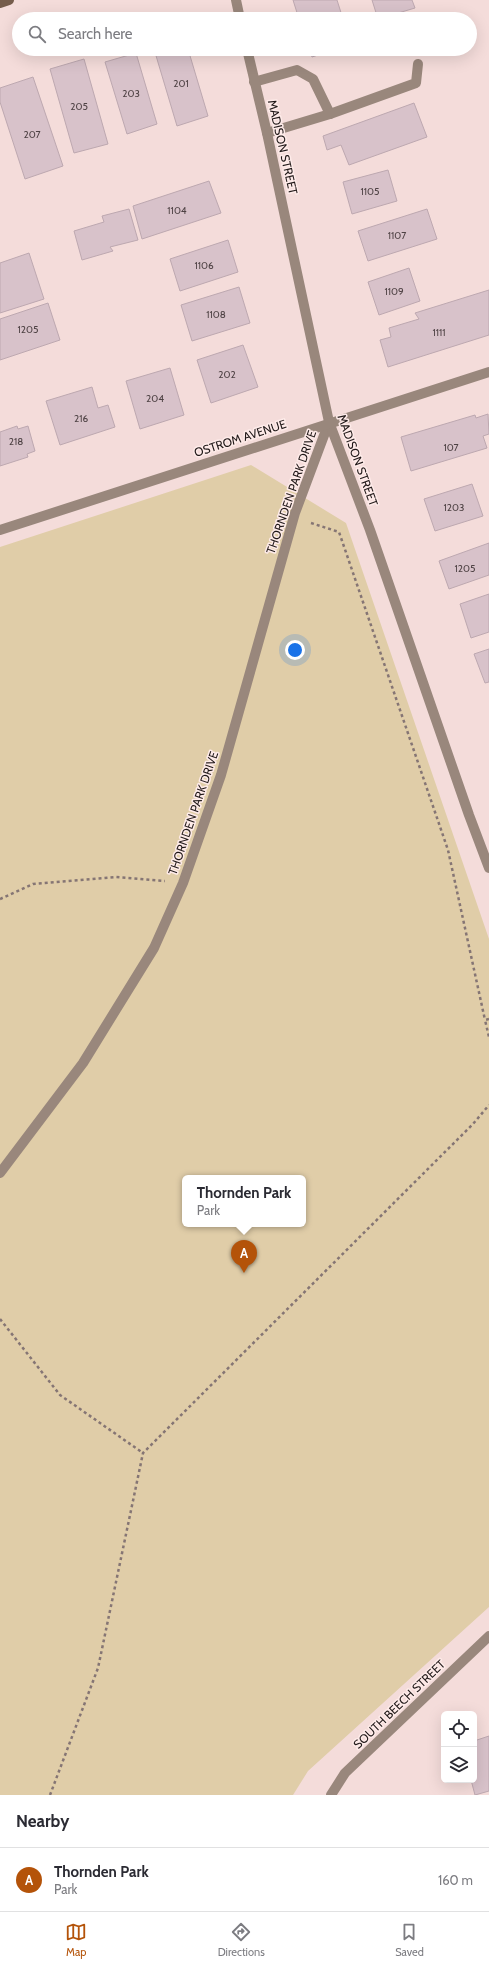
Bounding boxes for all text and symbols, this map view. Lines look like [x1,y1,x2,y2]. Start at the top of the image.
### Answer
search box [12,12,477,56]
icon: search [26,23,48,45]
text: Search here [58,25,133,43]
house number: 201 [173,77,189,90]
house number: 203 [122,87,140,100]
street label: MADISON STREET [265,98,301,196]
house number: 205 [70,100,88,113]
house number: 207 [23,128,41,141]
house number: 1105 [361,185,379,198]
house number: 1104 [167,204,187,217]
house number: 1107 [388,229,406,242]
house number: 1106 [194,259,214,272]
house number: 1109 [384,285,404,298]
house number: 1108 [206,308,226,321]
house number: 1205 [18,323,38,336]
house number: 1111 [432,326,446,339]
house number: 202 [218,368,236,381]
house number: 204 [146,392,164,405]
house number: 216 [74,412,88,425]
street label: MADISON STREET [334,412,382,509]
street label: OSTROM AVENUE [192,416,288,460]
street label: THORNDEN PARK DRIVE [263,428,319,556]
house number: 218 [9,435,23,448]
house number: 107 [443,441,459,454]
house number: 1203 [444,501,464,514]
house number: 1205 [455,562,475,575]
your location [285,640,305,660]
street label: THORNDEN PARK DRIVE [165,749,221,877]
popup [182,1175,306,1227]
text: Thornden Park [197,1184,291,1202]
text: Park [197,1202,220,1218]
pin: A [231,1240,257,1273]
street label: SOUTH BEECH STREET [350,1656,448,1752]
map controls [441,1711,477,1783]
button: locate [441,1711,477,1747]
button: layers [441,1747,477,1783]
text: Nearby [16,1811,69,1831]
text: Thornden Park [54,1863,149,1881]
text: A [25,1872,33,1888]
text: 160 m [438,1872,473,1888]
text: Park [54,1881,77,1897]
tab: Map [65,1921,87,1959]
tab: Directions [218,1921,265,1959]
tab: Saved [395,1921,424,1959]

